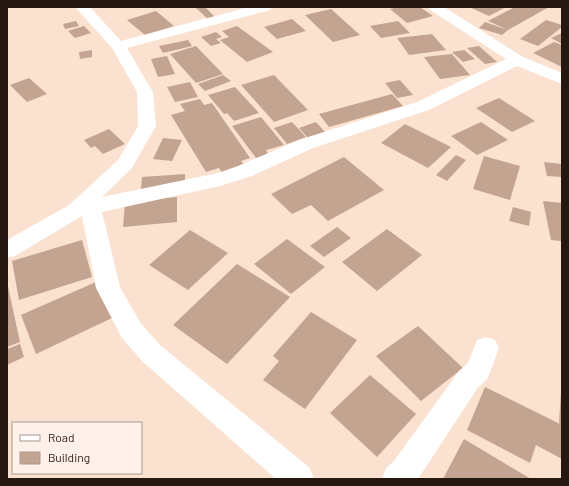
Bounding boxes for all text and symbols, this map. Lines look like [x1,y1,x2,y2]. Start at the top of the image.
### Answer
legend [12,422,142,474]
text: Road [48,430,75,444]
text: Building [48,450,90,464]

